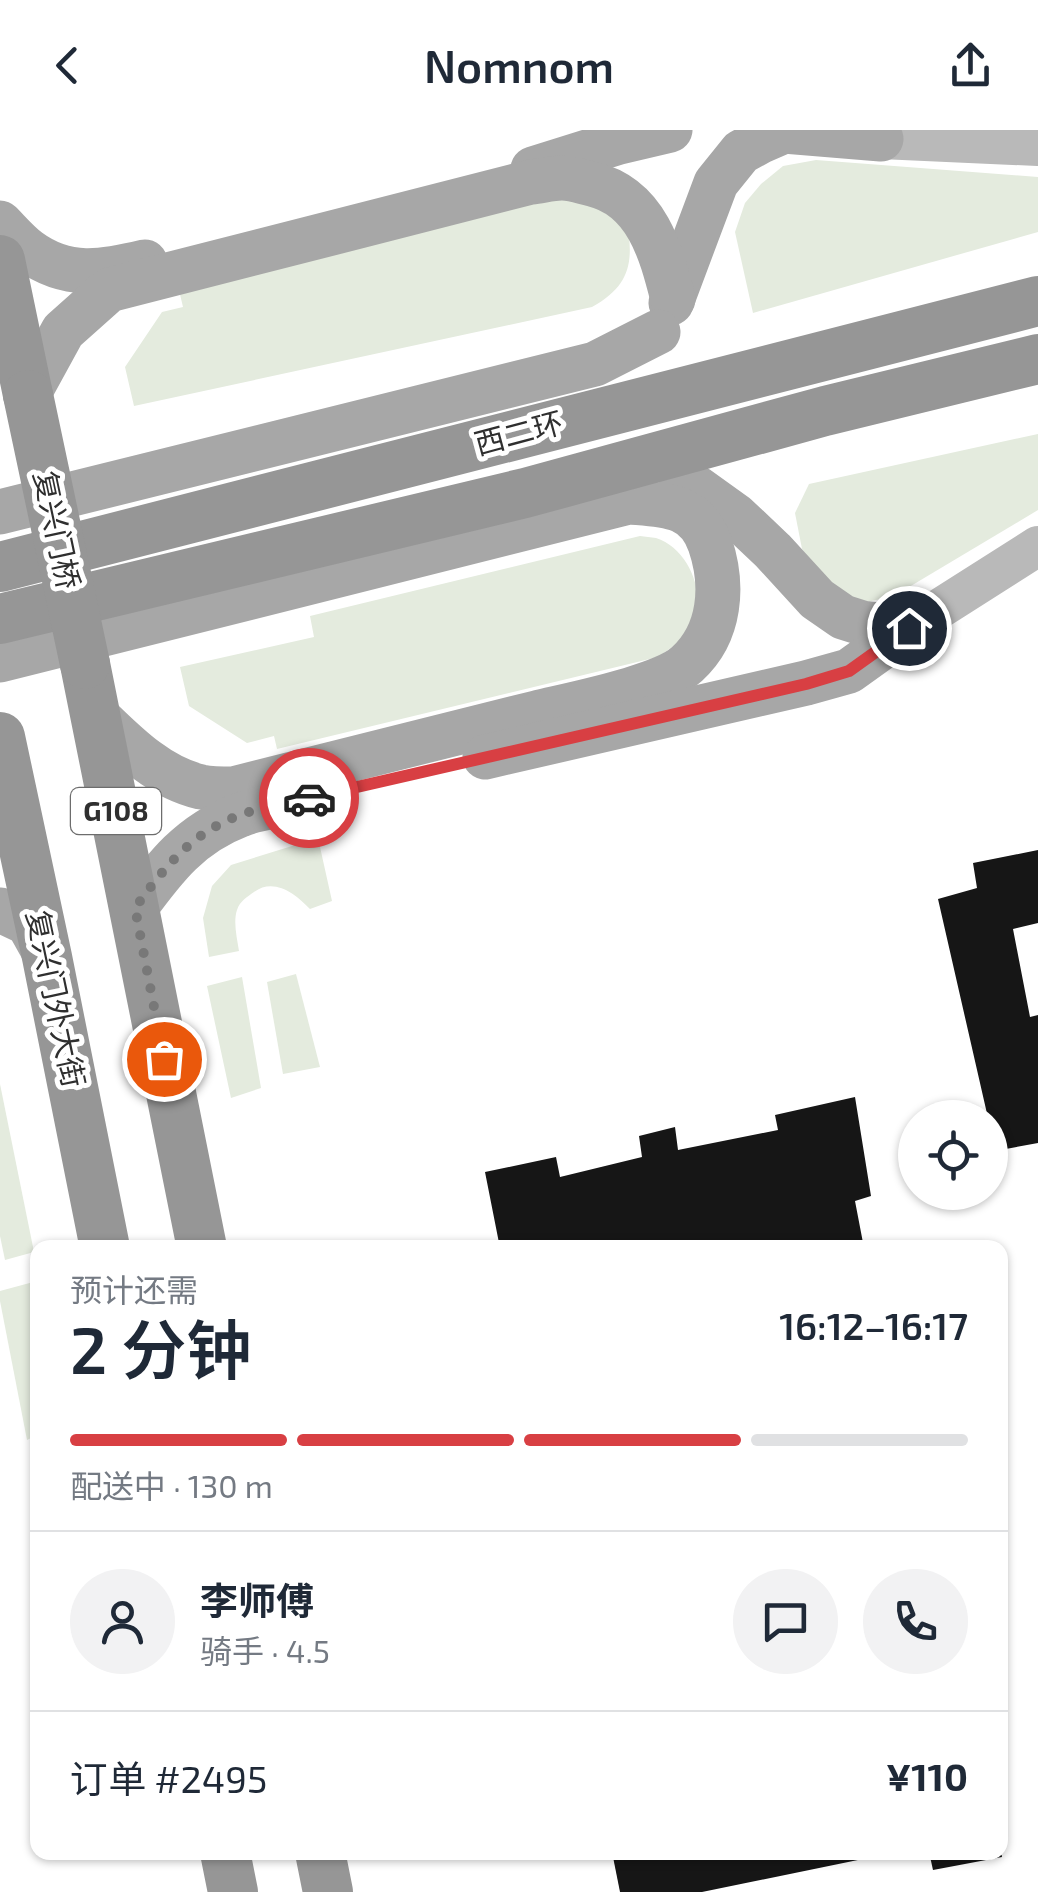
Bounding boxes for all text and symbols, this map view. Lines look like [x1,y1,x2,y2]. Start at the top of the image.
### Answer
icon: back [40,38,95,93]
text: Nomnom [424,38,614,92]
icon: share [943,38,998,93]
street label: 西二环 [470,403,567,461]
street label: 复兴门桥 [28,467,88,592]
pin [867,586,952,671]
icon: home [882,601,937,656]
courier [259,748,359,848]
icon: car [282,771,337,826]
road number: G108 [71,788,161,834]
street label: 复兴门外大街 [21,907,93,1090]
pin [122,1017,207,1102]
icon: bag [137,1032,192,1087]
map controls [898,1100,1008,1210]
button: locate [898,1100,1008,1210]
text: 预计还需 [70,1270,198,1308]
text: 16:12–16:17 [779,1302,968,1348]
text: 2 分钟 [70,1309,251,1387]
text: 配送中 · 130 m [70,1466,273,1504]
button: person [70,1569,175,1674]
button: chat [733,1569,838,1674]
button: phone [863,1569,968,1674]
text: 李师傅 [200,1577,314,1623]
text: 骑手 · 4.5 [200,1631,330,1669]
text: ¥110 [886,1753,968,1799]
text: 订单 #2495 [70,1755,267,1801]

